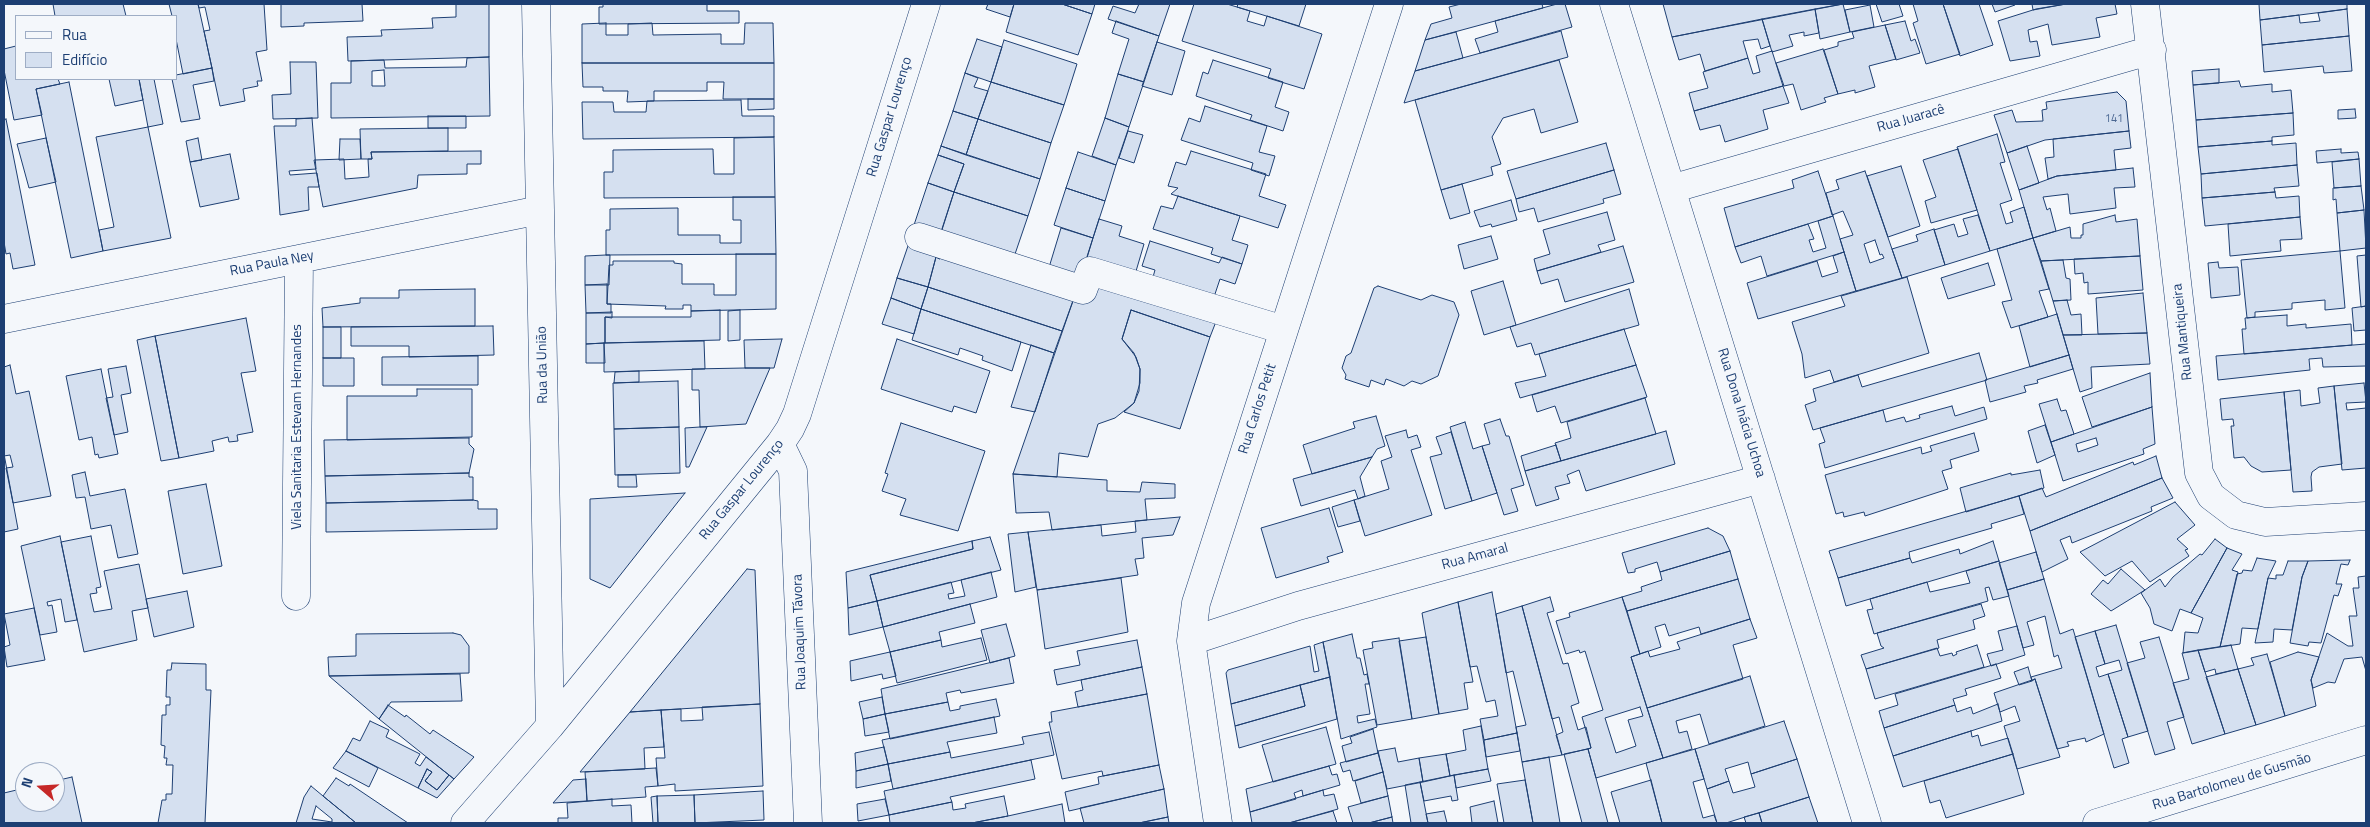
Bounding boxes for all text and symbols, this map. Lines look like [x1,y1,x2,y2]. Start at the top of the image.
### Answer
legend [15,15,178,80]
text: Rua [62,23,87,46]
text: Edifício [62,48,107,71]
street label: Rua Gaspar Lourenço [864,55,916,179]
street label: Rua Juaracê [1875,101,1947,137]
house number: 141 [2105,112,2123,126]
street label: Rua Paula Ney [229,248,315,280]
street label: Rua Mantiqueira [2170,283,2196,381]
street label: Viela Sanitaria Estevam Hernandes [290,324,306,530]
street label: Rua da União [534,326,552,404]
street label: Rua Dona Inácia Uchoa [1713,346,1769,480]
street label: Rua Carlos Petit [1235,362,1281,456]
street label: Rua Gaspar Lourenço [696,436,788,544]
street label: Rua Amaral [1440,540,1510,574]
street label: Rua Joaquim Távora [790,574,810,690]
street label: Rua Bartolomeu de Gusmão [2151,750,2313,814]
north arrow [15,762,65,812]
text: N [15,774,38,790]

